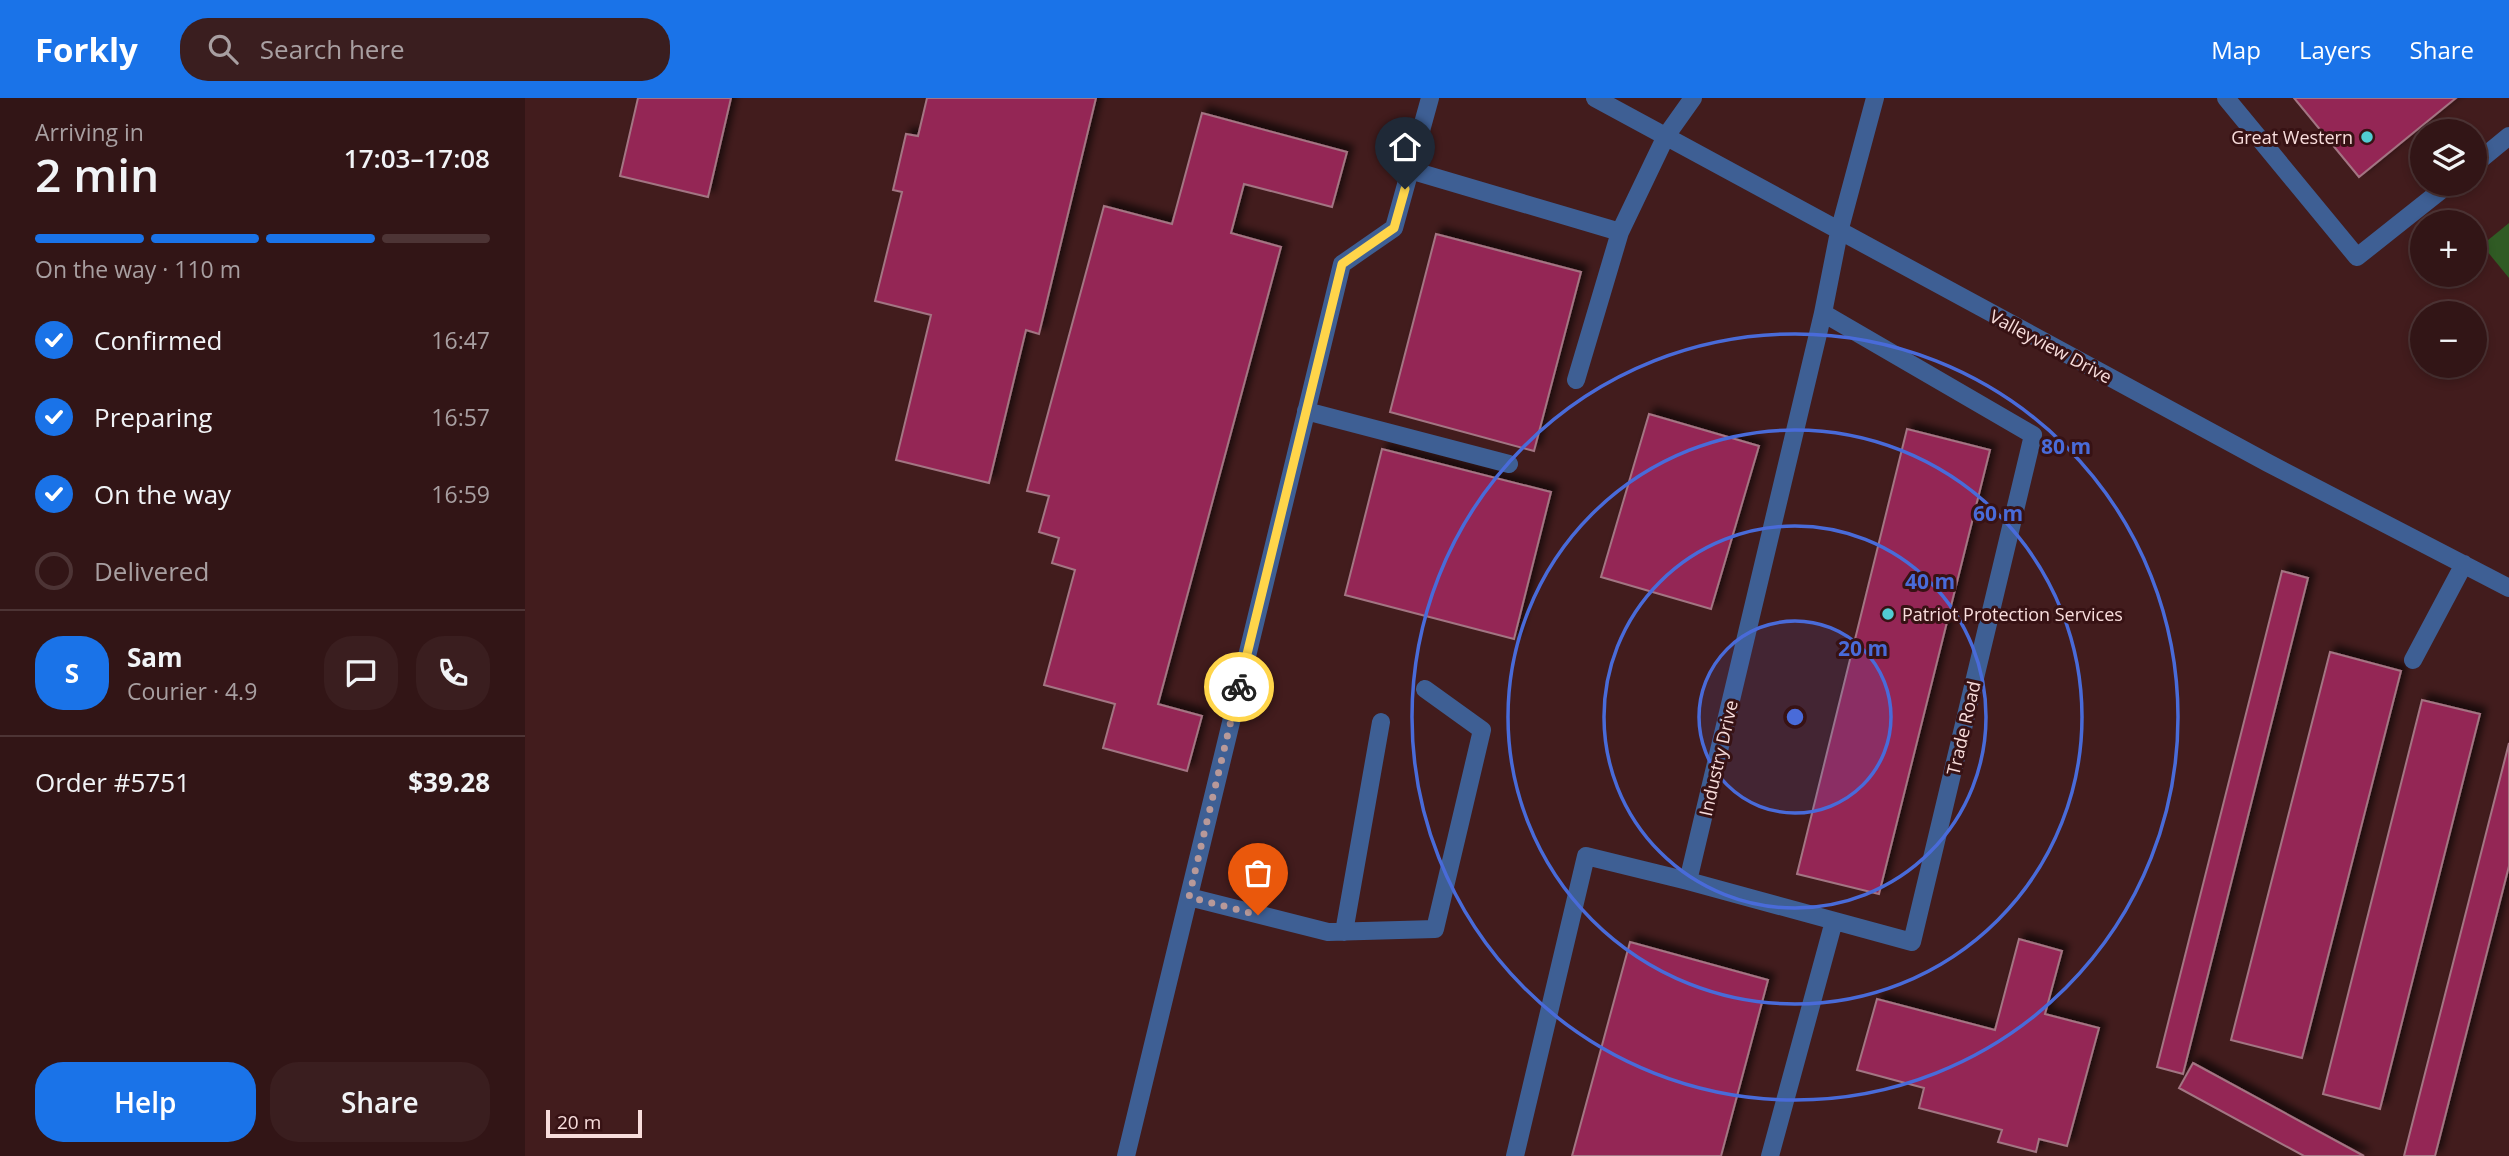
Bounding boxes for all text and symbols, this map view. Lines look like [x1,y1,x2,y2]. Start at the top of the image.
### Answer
search box [180,18,670,81]
text: Forkly [35,27,138,72]
icon: search [204,30,242,68]
text: Search here [260,31,405,67]
text: Map [2211,33,2261,66]
text: Layers [2299,33,2372,66]
text: Share [2410,33,2474,66]
text: Arriving in [35,116,144,148]
pin [1375,117,1435,189]
map controls [2410,119,2487,378]
button: layers [2410,119,2487,196]
place label: Great Western [2231,125,2353,149]
icon: home [1386,128,1424,166]
marker: Great Western [2359,129,2375,145]
text: 17:03–17:08 [344,140,490,176]
text: 2 min [35,143,159,205]
button: + [2410,210,2487,287]
text: On the way · 110 m [35,253,241,285]
button: − [2410,301,2487,378]
street label: Valleyview Drive [1986,304,2116,388]
icon: check [35,321,73,359]
text: Confirmed [94,322,222,358]
text: 16:47 [431,324,490,356]
icon: check [35,398,73,436]
text: Preparing [94,399,212,435]
text: 16:57 [431,401,490,433]
text: 80 m [2041,432,2091,460]
icon: check [35,475,73,513]
text: On the way [94,476,231,512]
text: 16:59 [431,478,490,510]
text: 60 m [1973,499,2023,527]
text: Delivered [94,553,209,589]
text: 40 m [1905,567,1955,595]
place label: Patriot Protection Services [1902,602,2123,626]
marker: Patriot Protection Services [1880,606,1896,622]
text: 20 m [1838,634,1888,662]
button: chat [324,636,398,710]
button: phone [416,636,490,710]
text: Sam [127,639,183,675]
courier [1204,652,1274,722]
text: S [65,655,79,691]
icon: bike [1220,668,1258,706]
text: Courier · 4.9 [127,675,257,707]
street label: Trade Road [1941,679,1985,777]
street label: Industry Drive [1693,698,1743,818]
centre of rings [1783,705,1807,729]
text: Order #5751 [35,764,190,800]
text: $39.28 [408,764,490,800]
pin [1228,843,1288,915]
icon: bag [1239,854,1277,892]
button: Help [35,1062,256,1142]
button: Share [270,1062,490,1142]
scale bar [546,1107,642,1139]
text: 20 m [557,1109,601,1135]

